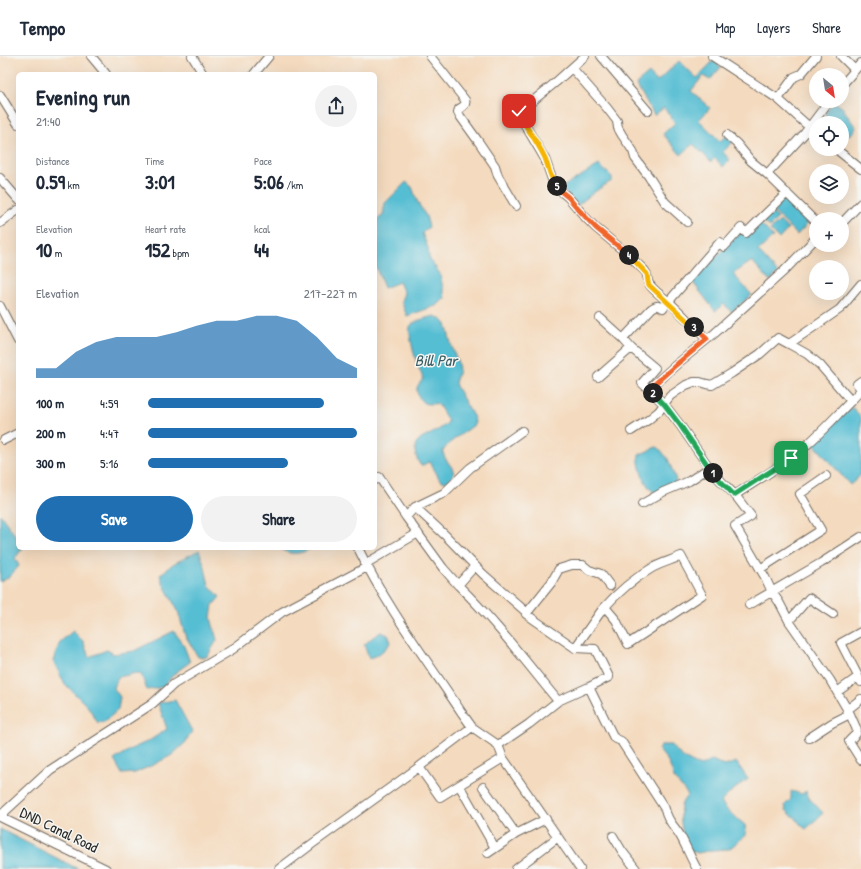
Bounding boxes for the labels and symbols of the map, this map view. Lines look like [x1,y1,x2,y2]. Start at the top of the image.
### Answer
north arrow [809,68,849,108]
pin [502,94,536,128]
pin: 5 [547,176,567,196]
pin: 4 [619,245,639,265]
pin: 3 [684,317,704,337]
water label: Bill Par [415,349,459,371]
pin: 2 [643,383,663,403]
pin [774,441,808,475]
pin: 1 [703,463,723,483]
street label: DND Canal Road [17,802,102,858]

